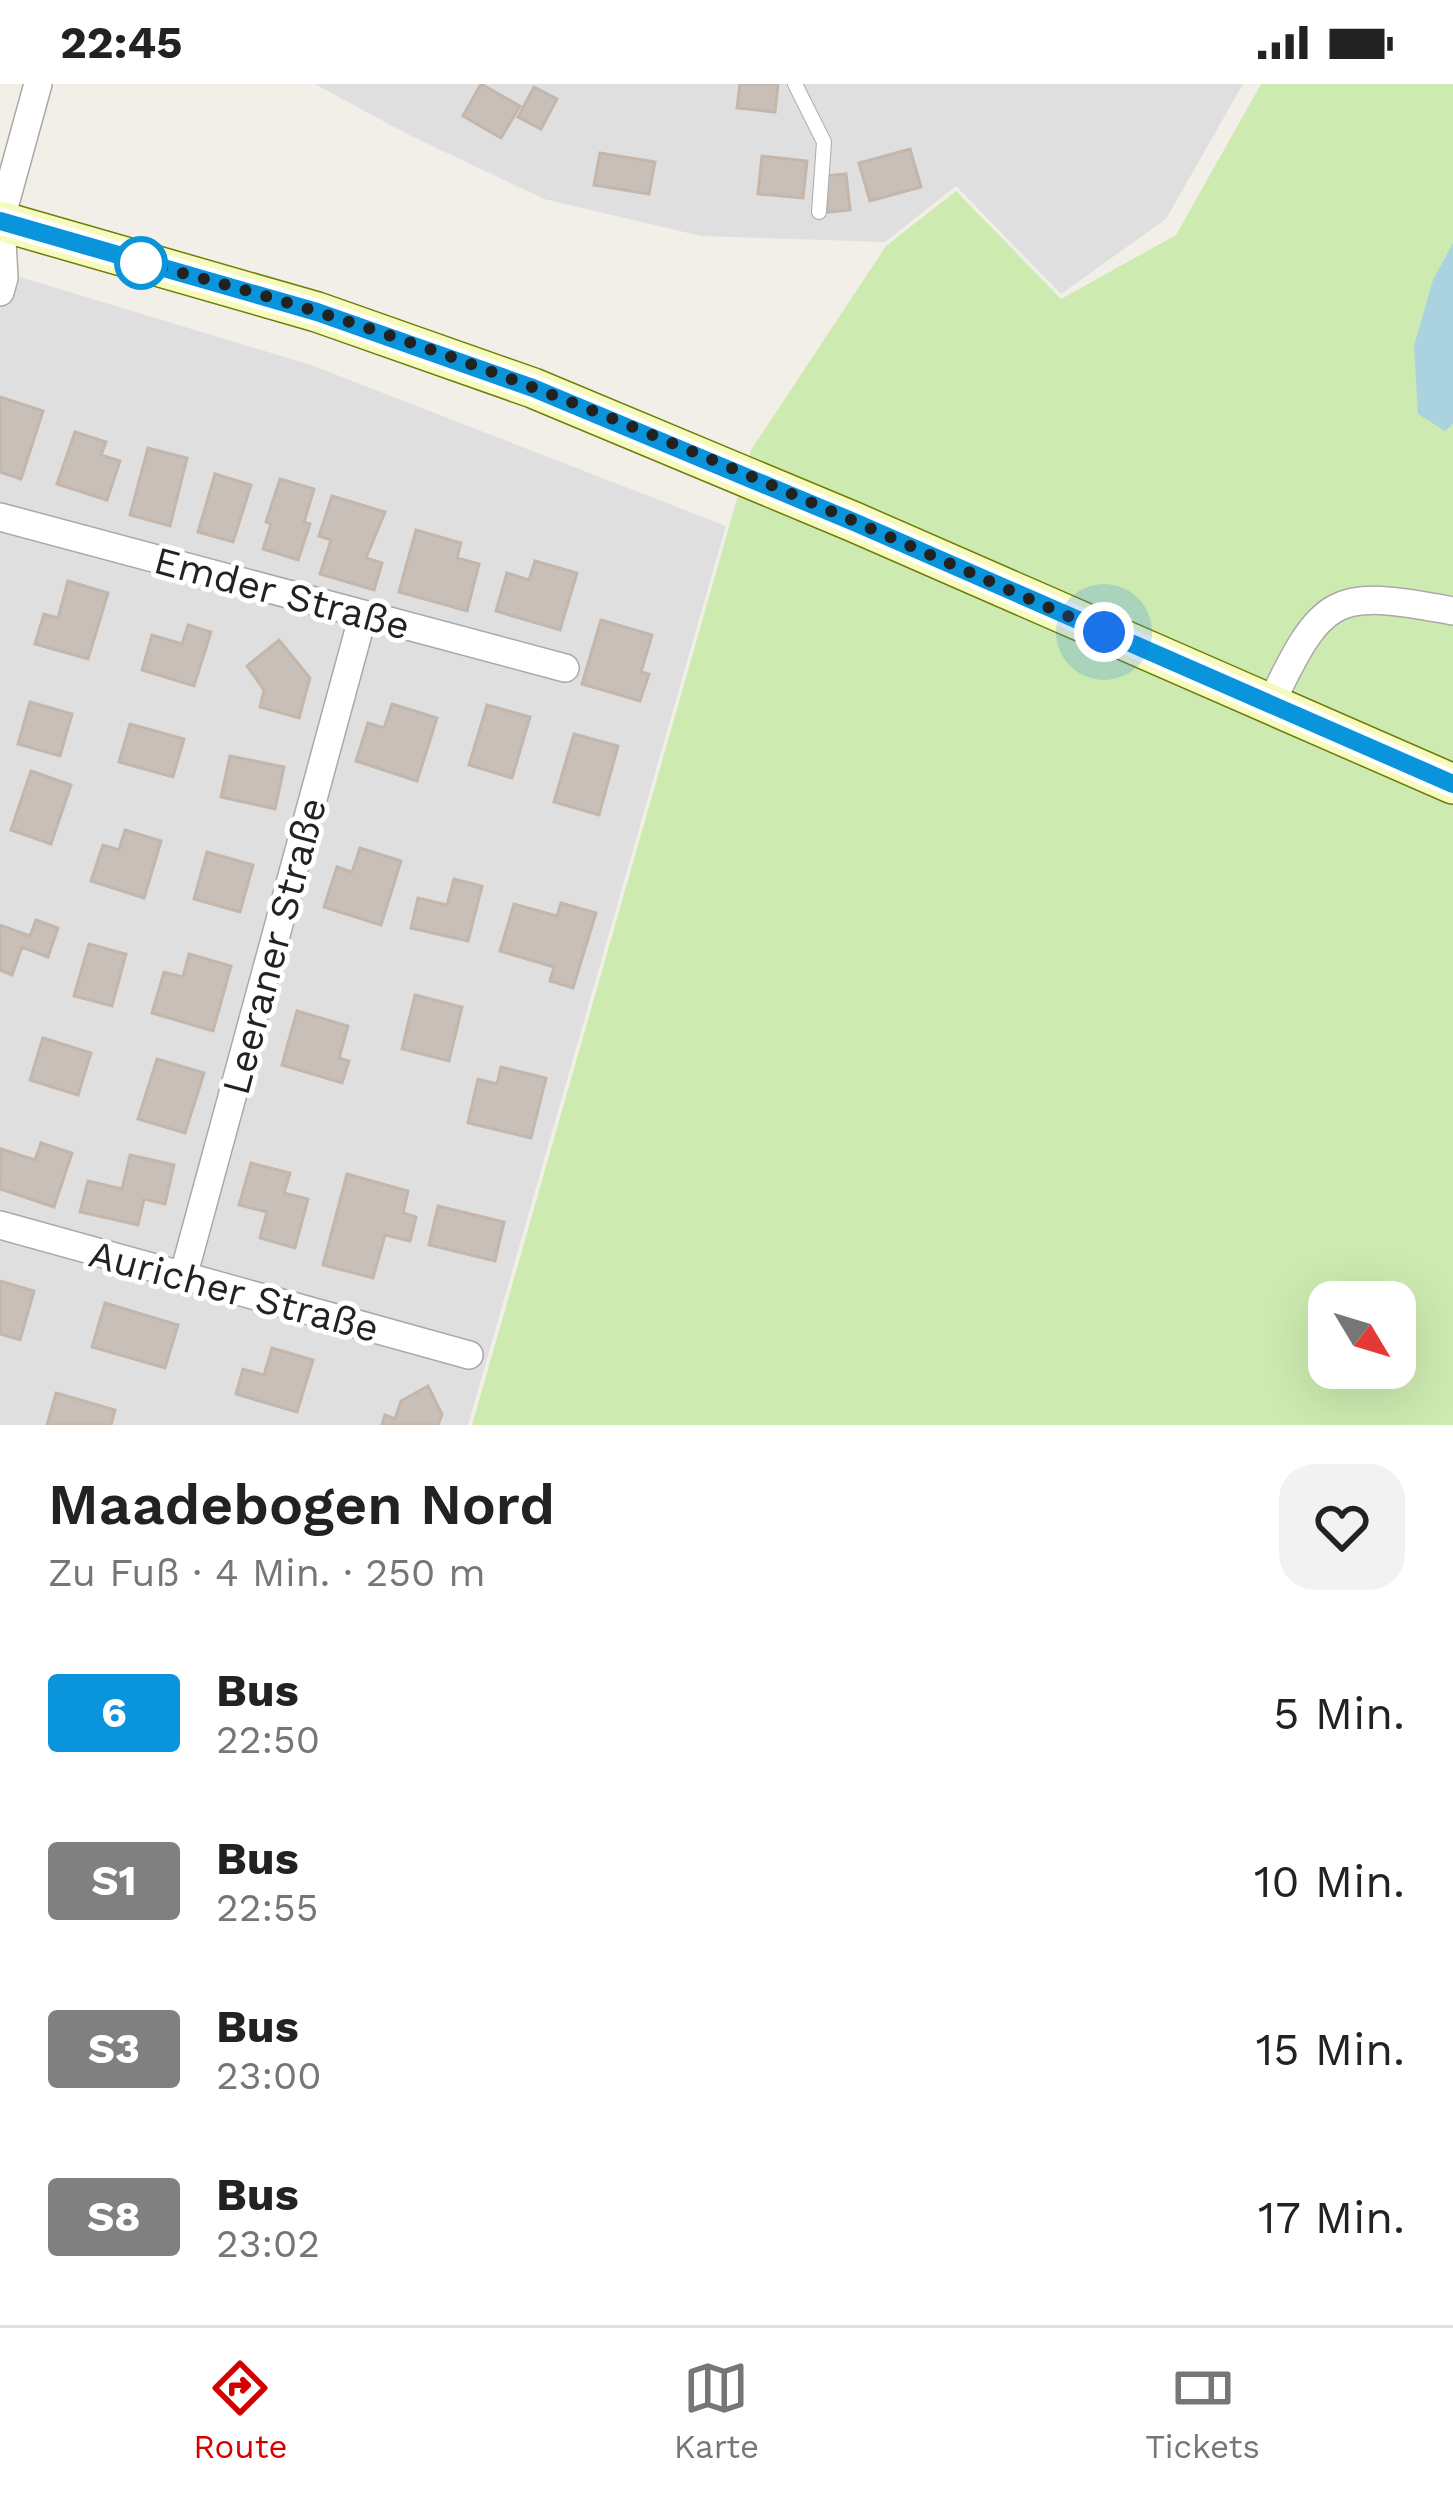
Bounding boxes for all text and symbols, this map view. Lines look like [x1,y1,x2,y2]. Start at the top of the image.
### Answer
text: 22:45 [60,16,183,69]
unlabelled marker [116,238,166,288]
street label: Emder Straße [149,537,415,649]
your location [1074,602,1134,662]
street label: Leeraner Straße [213,793,335,1099]
street label: Auricher Straße [84,1231,384,1351]
north arrow [1308,1281,1416,1389]
map controls [1308,1281,1416,1389]
button: heart [1279,1464,1405,1590]
text: Maadebogen Nord [48,1471,555,1538]
text: Zu Fuß · 4 Min. · 250 m [48,1550,486,1595]
text: Bus [216,1664,299,1717]
text: 5 Min. [1273,1687,1405,1740]
text: 6 [101,1688,127,1737]
text: 22:50 [216,1717,320,1762]
text: Bus [216,1832,299,1885]
text: 10 Min. [1254,1855,1405,1908]
text: S1 [91,1856,137,1905]
text: 22:55 [216,1885,318,1930]
text: Bus [216,2000,299,2053]
text: 15 Min. [1256,2023,1405,2076]
text: S3 [88,2024,140,2073]
text: 23:00 [216,2053,322,2098]
text: Bus [216,2168,299,2221]
text: 17 Min. [1258,2191,1405,2244]
text: S8 [87,2192,141,2241]
text: 23:02 [216,2221,320,2266]
tab: Route [193,2355,288,2466]
tab: Karte [674,2355,759,2466]
tab: Tickets [1145,2355,1260,2466]

